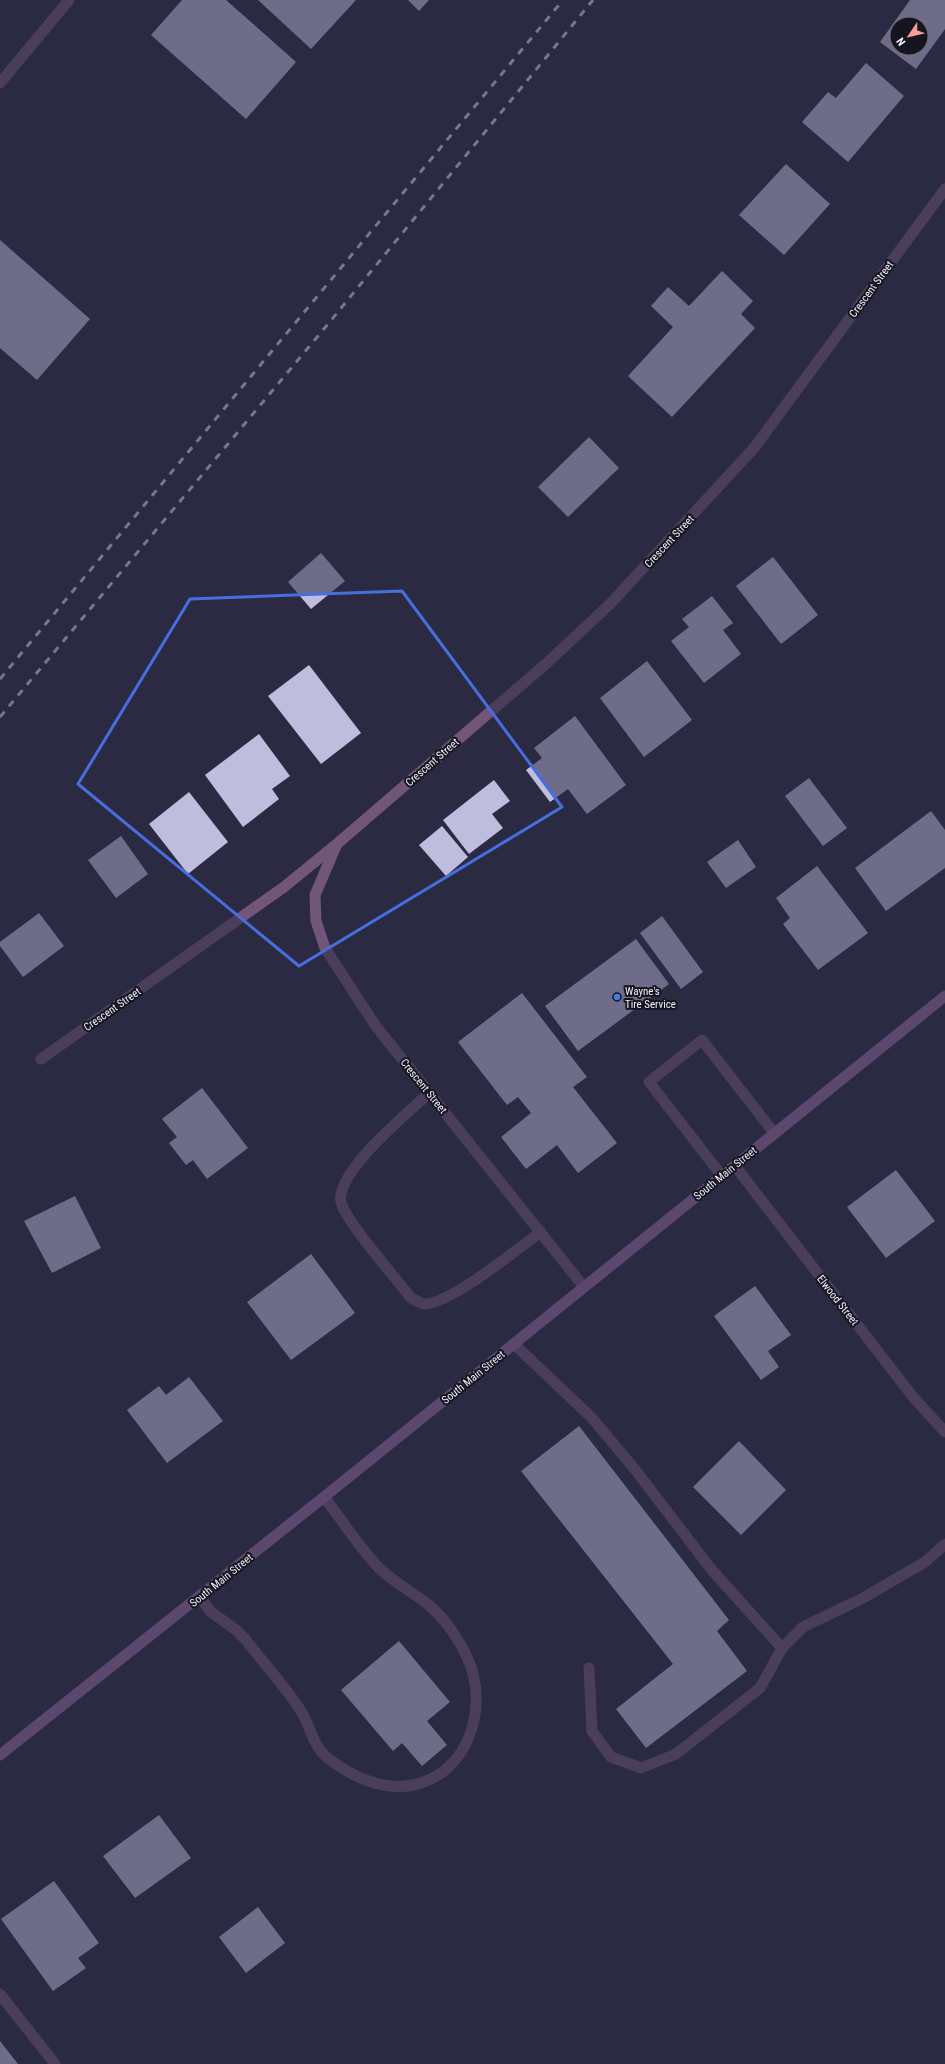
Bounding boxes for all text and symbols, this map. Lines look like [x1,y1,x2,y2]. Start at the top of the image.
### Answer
north arrow [889,16,929,56]
text: N [894,35,908,48]
street label: Crescent Street [847,258,896,320]
street label: Crescent Street [642,512,697,570]
street label: Crescent Street [403,736,462,789]
street label: Crescent Street [81,985,143,1034]
place label: Wayne's Tire Service [625,985,676,1011]
marker: Wayne's Tire Service [612,992,622,1002]
street label: Crescent Street [398,1056,450,1116]
street label: South Main Street [691,1144,759,1203]
street label: Elwood Street [814,1273,861,1328]
street label: South Main Street [439,1348,507,1407]
street label: South Main Street [187,1551,255,1610]

